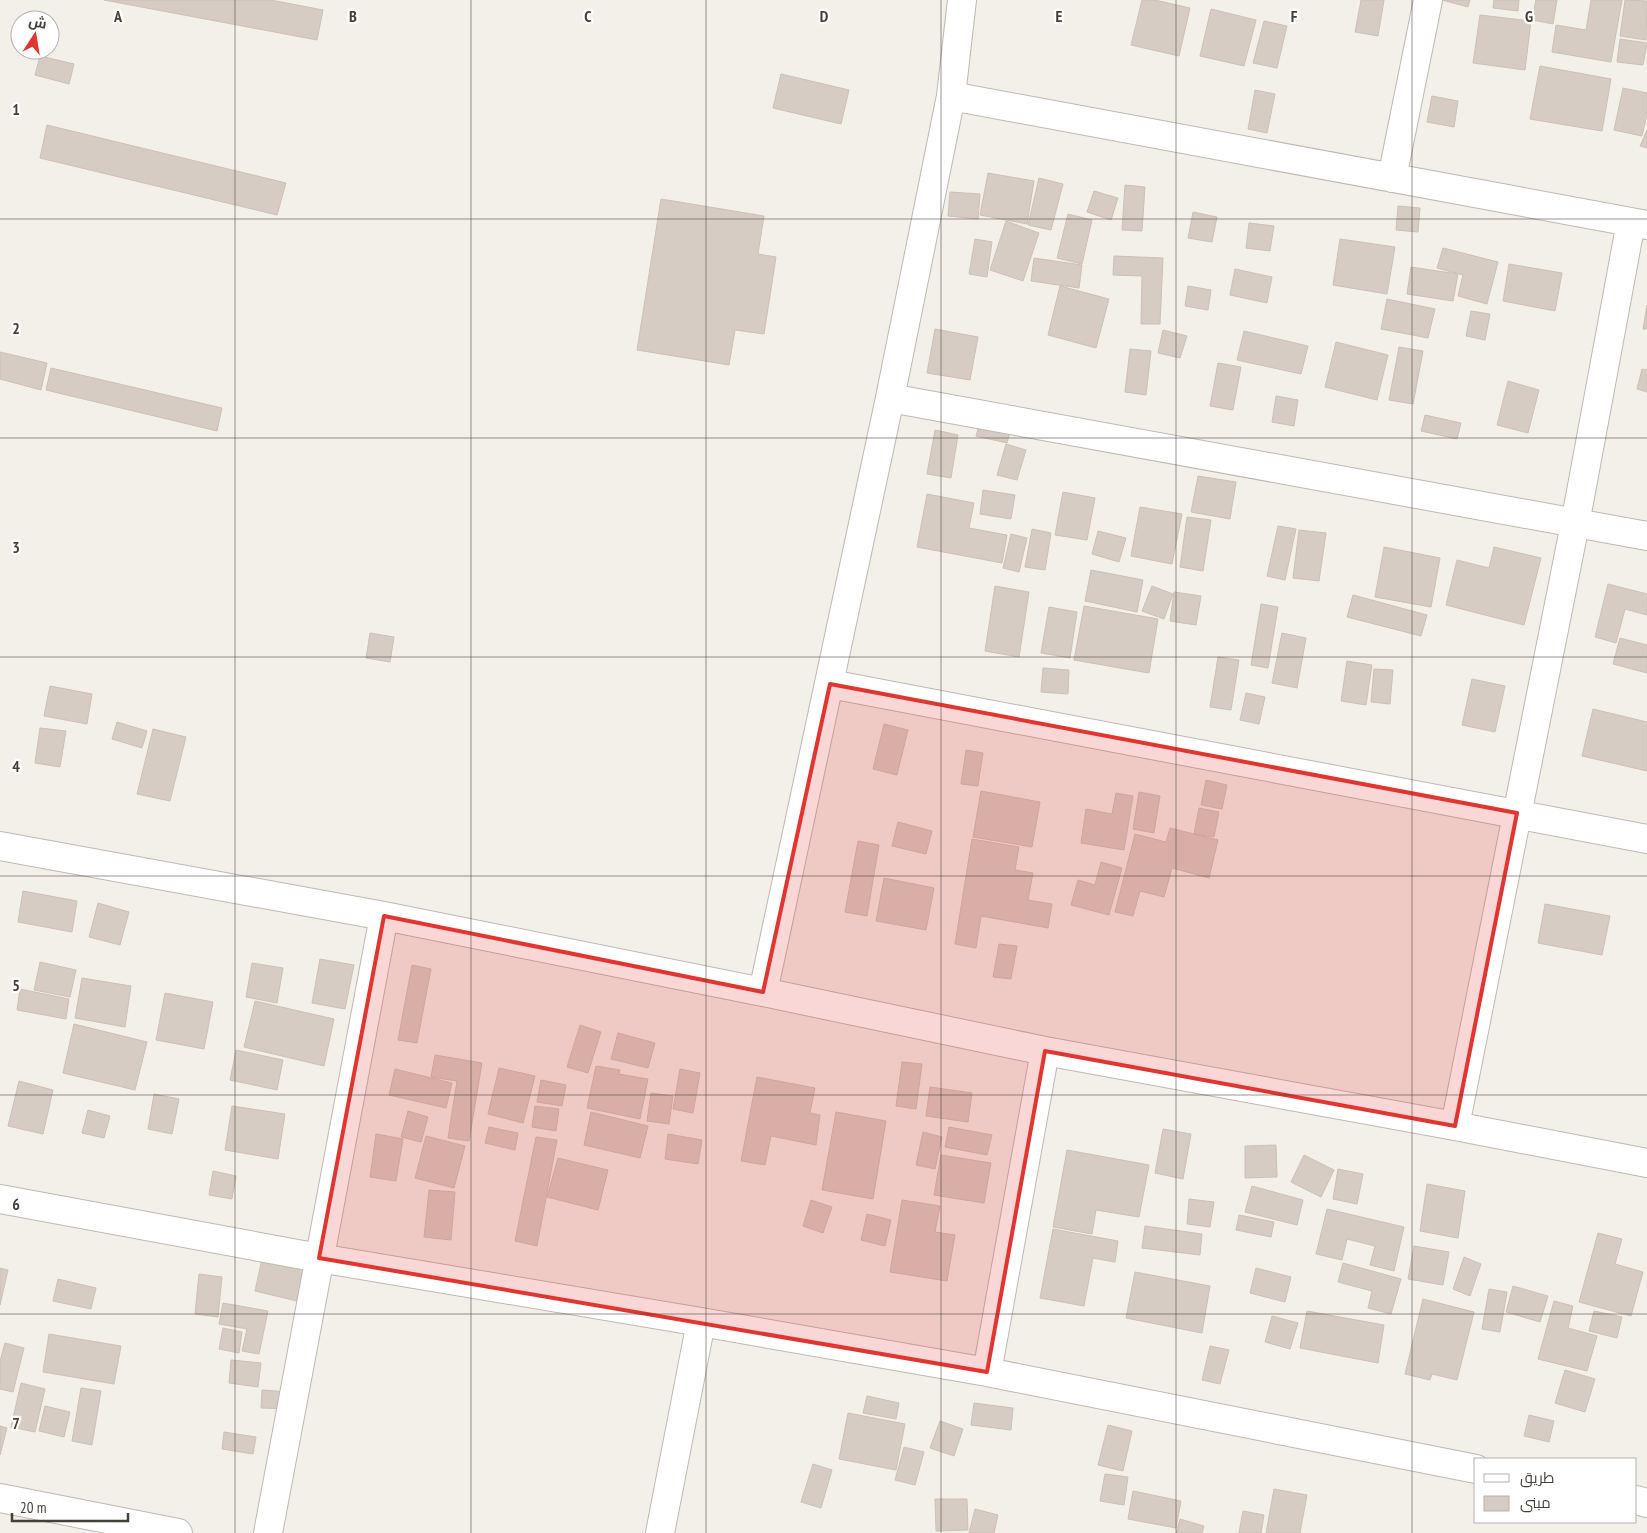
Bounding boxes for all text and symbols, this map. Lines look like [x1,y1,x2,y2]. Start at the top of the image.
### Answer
text: A [113,6,123,26]
text: B [349,6,357,26]
text: C [584,6,592,26]
text: D [820,6,829,26]
text: E [1056,6,1063,26]
text: F [1291,6,1298,26]
text: G [1525,6,1533,26]
north arrow [10,10,60,60]
text: ش [27,12,48,33]
text: 1 [12,99,20,119]
text: 2 [12,318,20,338]
text: 3 [12,537,20,557]
text: 4 [12,756,20,776]
text: 5 [12,975,20,995]
text: 6 [12,1194,20,1214]
text: 7 [12,1413,20,1433]
legend [1474,1458,1637,1523]
text: طريق [1520,1468,1554,1488]
scale bar [12,1490,129,1522]
text: مبنى [1520,1493,1551,1513]
text: 20 m [20,1498,46,1517]

